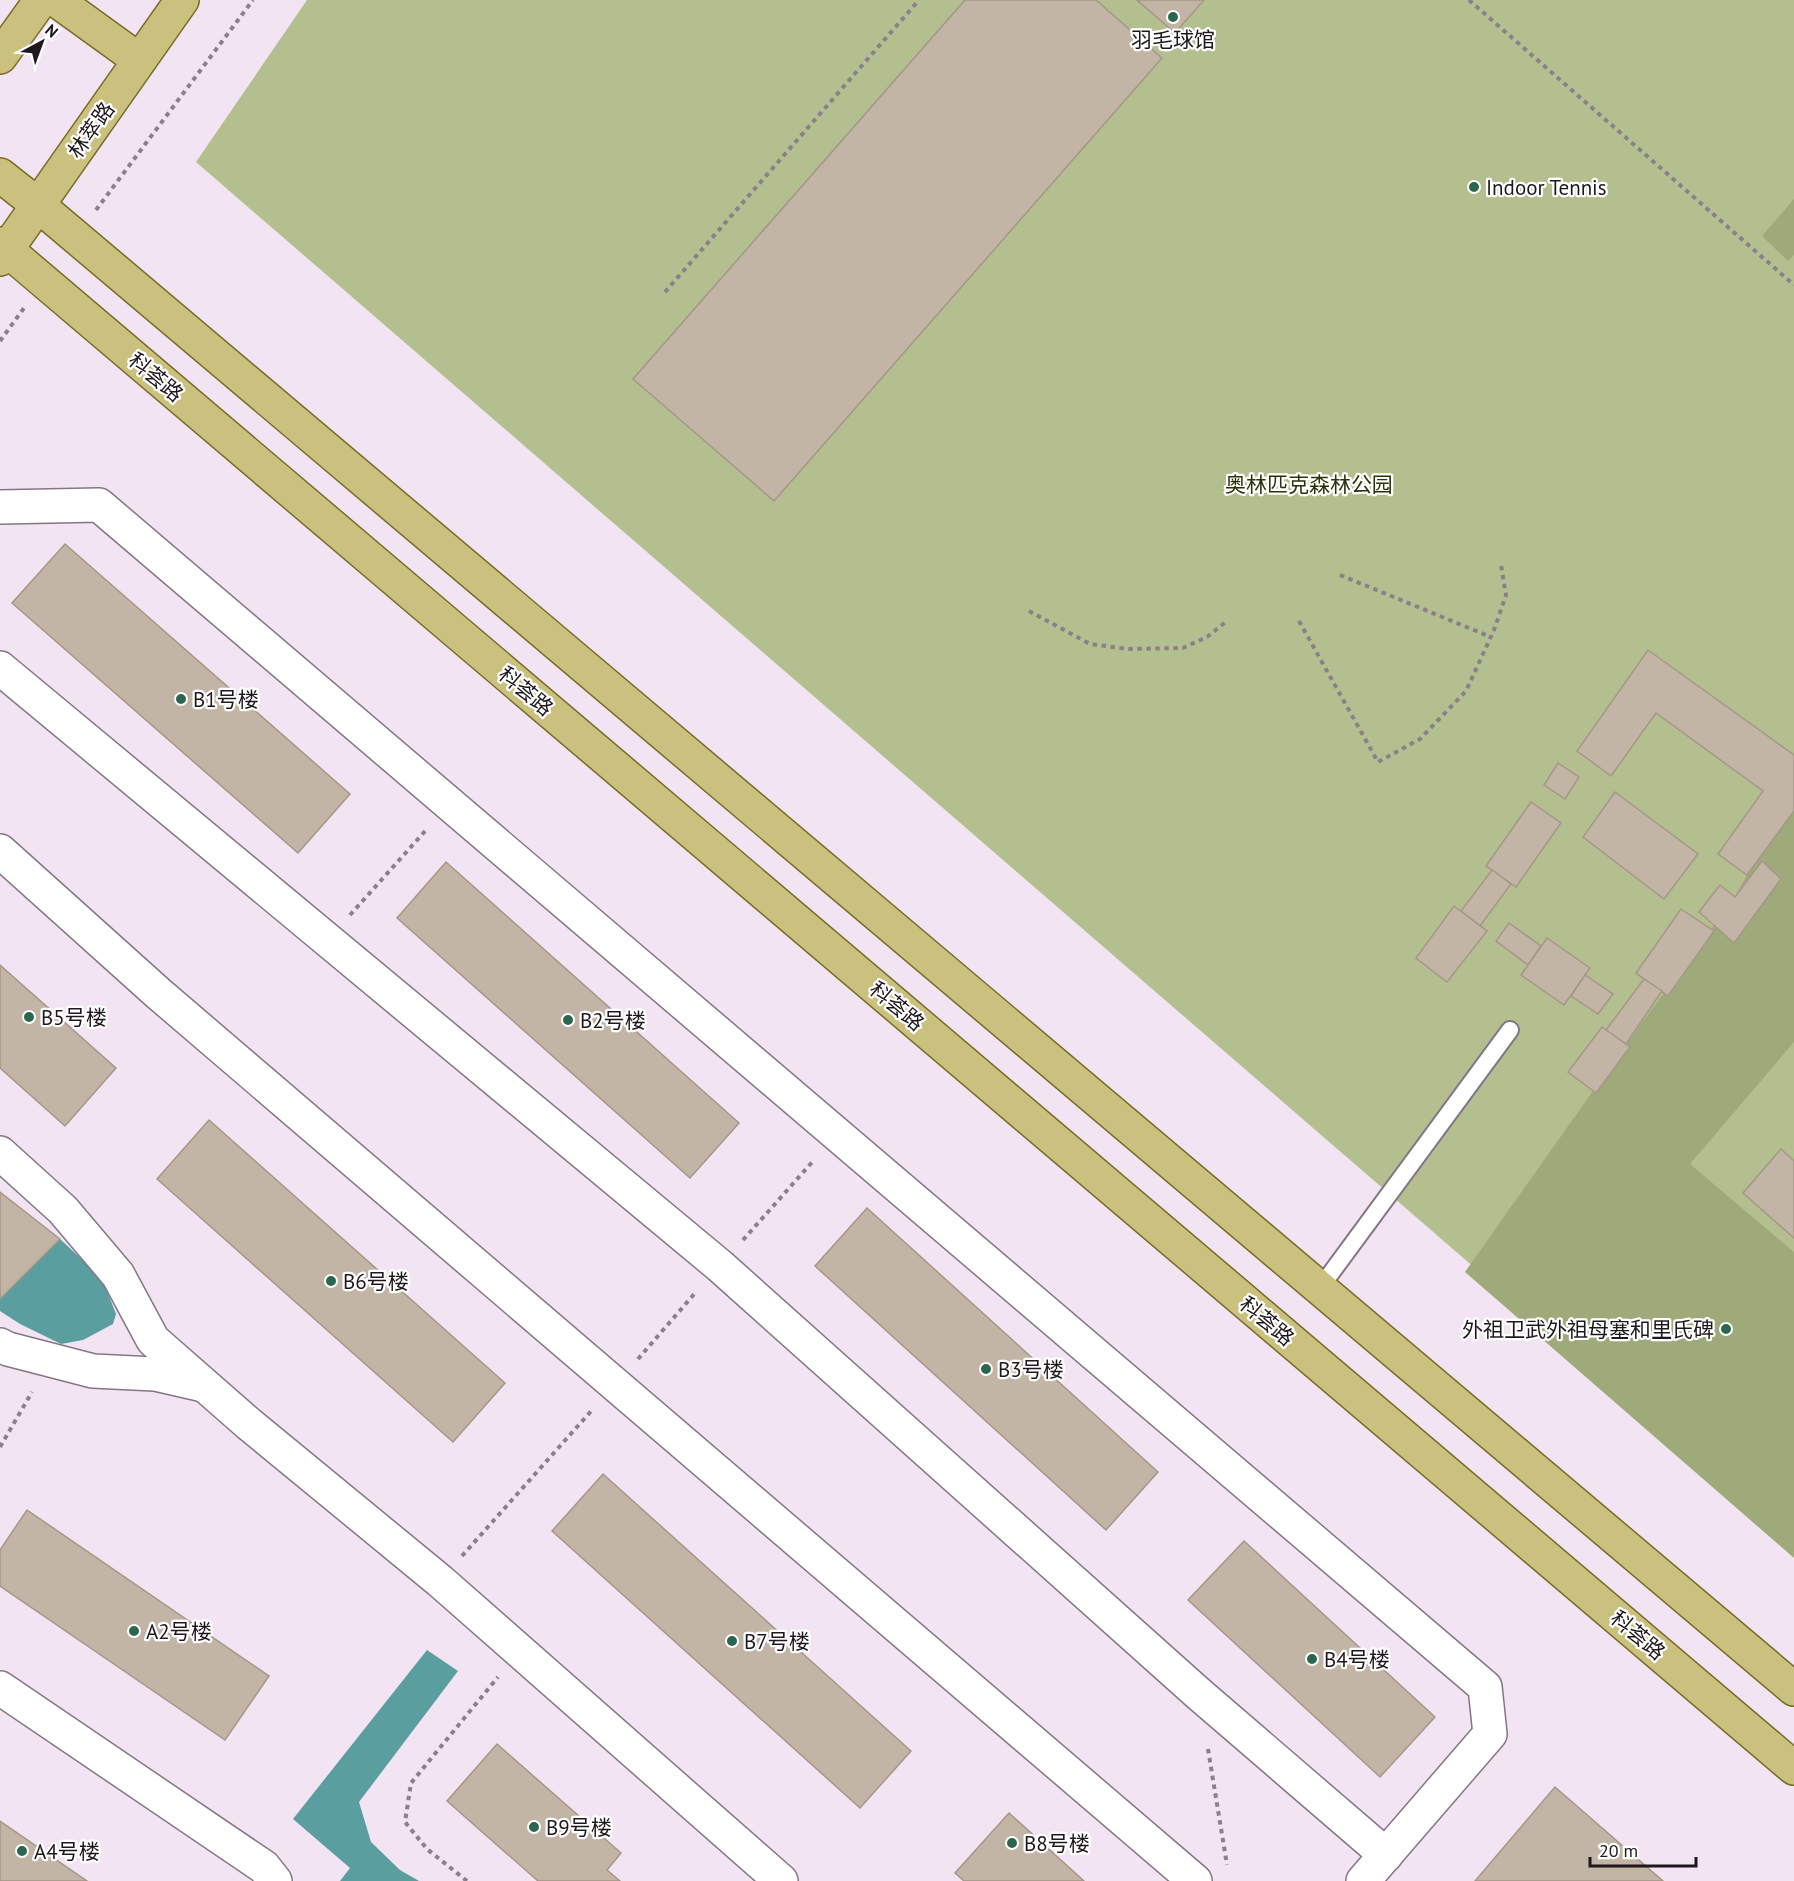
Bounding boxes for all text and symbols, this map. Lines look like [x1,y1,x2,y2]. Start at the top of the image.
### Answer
marker: 羽毛球馆 [1166,10,1180,24]
north arrow [12,12,72,72]
text: N [41,20,62,42]
place label: 羽毛球馆 [1131,26,1215,53]
street label: 林萃路 [62,96,120,164]
place label: Indoor Tennis [1486,174,1607,201]
marker: Indoor Tennis [1467,180,1481,194]
street label: 科荟路 [123,346,189,408]
park label: 奥林匹克森林公园 [1225,471,1393,498]
street label: 科荟路 [493,660,559,722]
place label: B1号楼 [193,686,259,713]
marker: B1号楼 [174,692,188,706]
street label: 科荟路 [864,975,930,1037]
place label: B5号楼 [41,1004,107,1031]
place label: B2号楼 [580,1007,646,1034]
marker: B5号楼 [22,1010,36,1024]
marker: B2号楼 [561,1013,575,1027]
place label: B6号楼 [343,1268,409,1295]
marker: B6号楼 [324,1274,338,1288]
street label: 科荟路 [1234,1290,1300,1352]
place label: 外祖卫武外祖母塞和里氏碑 [1462,1316,1714,1343]
marker: 外祖卫武外祖母塞和里氏碑 [1719,1322,1733,1336]
place label: B3号楼 [998,1356,1064,1383]
marker: B3号楼 [979,1362,993,1376]
street label: 科荟路 [1605,1604,1671,1666]
place label: A2号楼 [146,1618,212,1645]
marker: A2号楼 [127,1624,141,1638]
place label: B7号楼 [744,1628,810,1655]
marker: B7号楼 [725,1634,739,1648]
place label: B4号楼 [1324,1646,1390,1673]
marker: B4号楼 [1305,1652,1319,1666]
place label: B9号楼 [546,1814,612,1841]
marker: B9号楼 [527,1820,541,1834]
place label: B8号楼 [1024,1830,1090,1857]
scale bar [1590,1830,1696,1868]
marker: B8号楼 [1005,1836,1019,1850]
place label: A4号楼 [34,1838,100,1865]
text: 20 m [1599,1839,1638,1862]
marker: A4号楼 [15,1844,29,1858]

